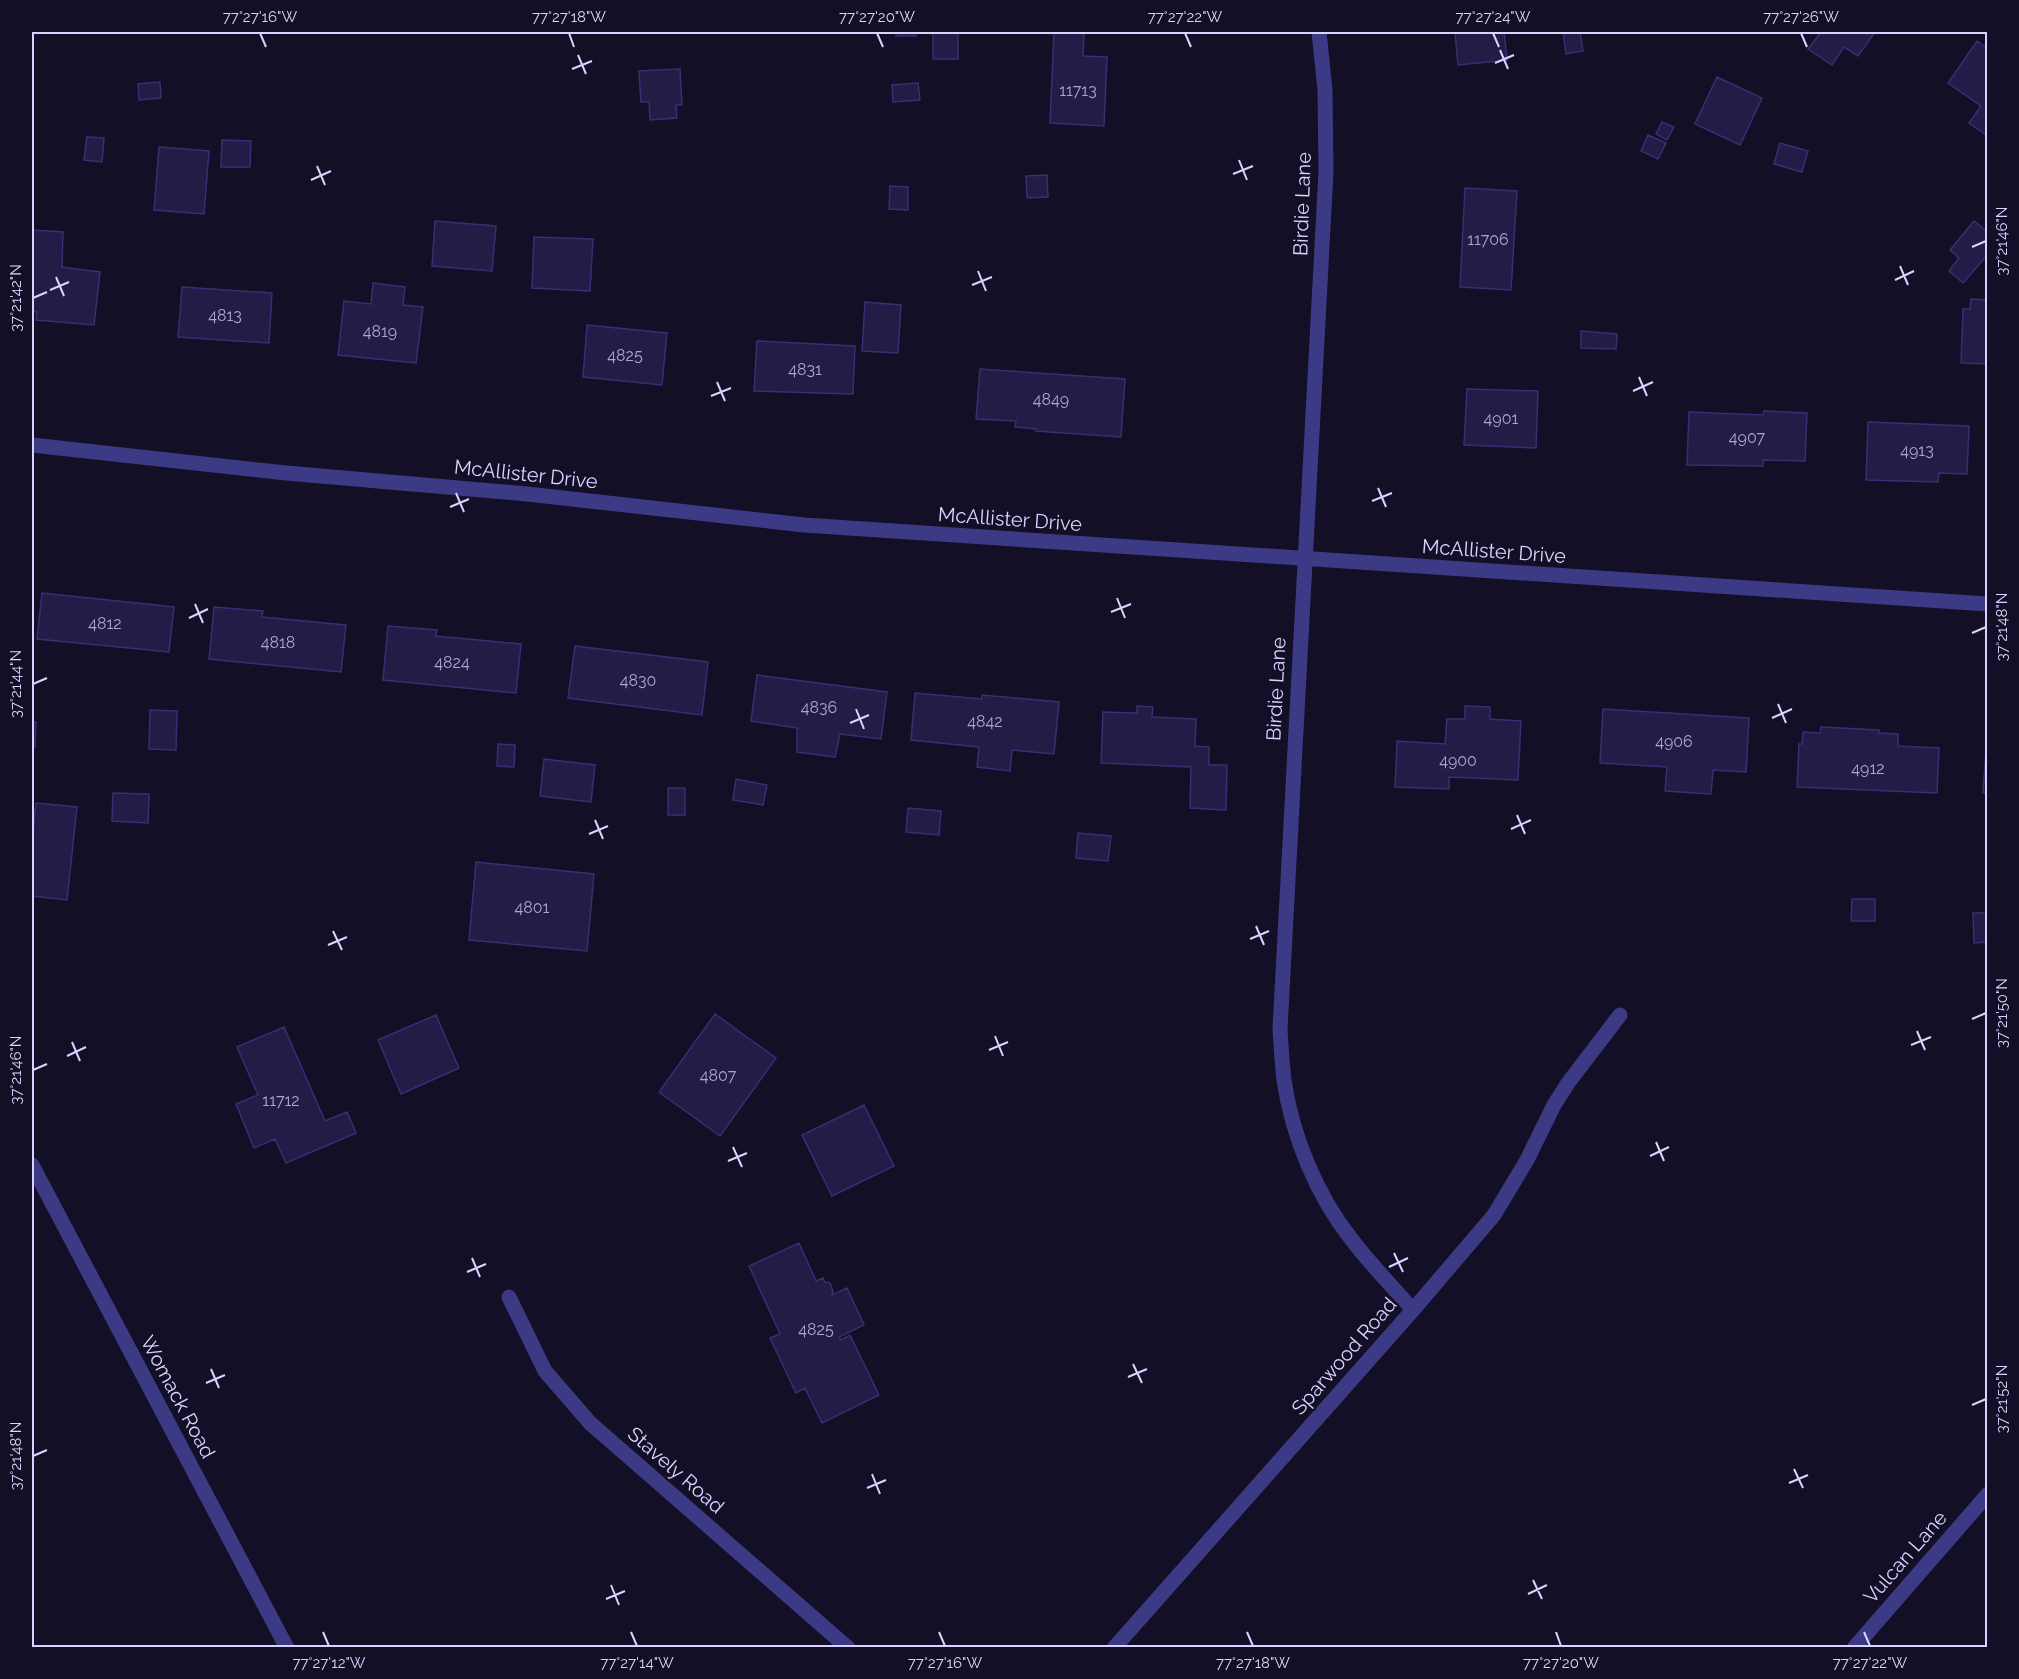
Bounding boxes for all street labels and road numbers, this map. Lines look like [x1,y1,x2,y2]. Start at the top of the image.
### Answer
street label: Birdie Lane [1288,151,1316,256]
street label: McAllister Drive [453,455,599,494]
street label: McAllister Drive [937,502,1083,536]
street label: McAllister Drive [1421,534,1567,568]
street label: Birdie Lane [1261,636,1291,742]
street label: Sparwood Road [1287,1292,1401,1420]
street label: Womack Road [136,1332,220,1462]
street label: Stavely Road [623,1422,729,1518]
street label: Vulcan Lane [1858,1506,1952,1608]

